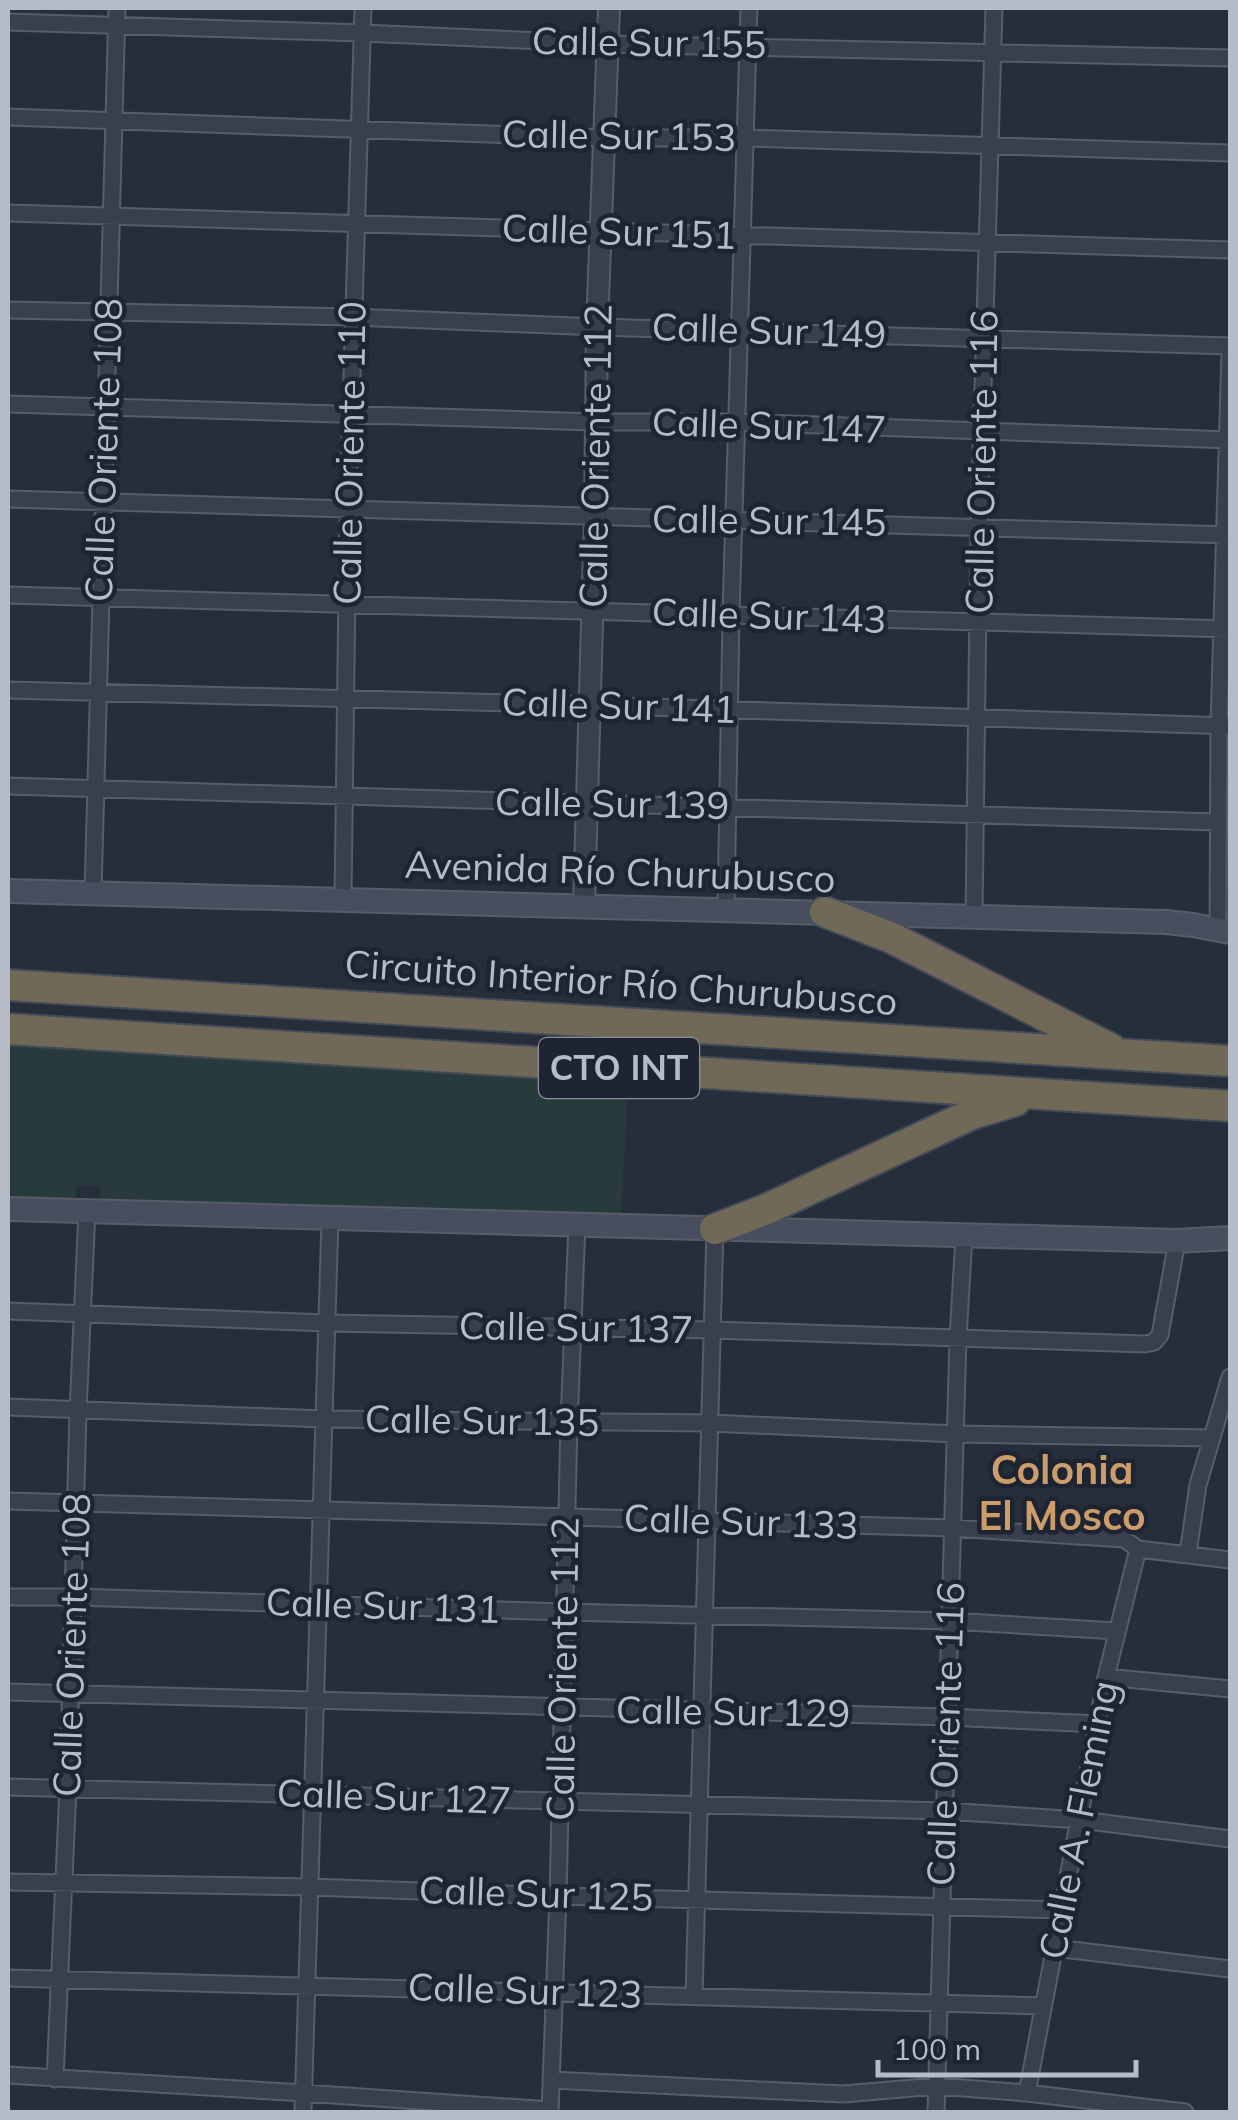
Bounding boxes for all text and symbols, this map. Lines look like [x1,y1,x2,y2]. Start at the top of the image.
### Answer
street label: Calle Sur 155 [531,16,767,68]
street label: Calle Sur 153 [501,109,737,161]
street label: Calle Sur 151 [501,203,737,259]
street label: Calle Oriente 108 [74,297,132,603]
street label: Calle Oriente 110 [322,301,376,605]
street label: Calle Sur 149 [651,302,887,358]
street label: Calle Oriente 112 [568,304,622,608]
street label: Calle Oriente 116 [954,310,1008,614]
street label: Calle Sur 147 [651,397,887,453]
street label: Calle Sur 145 [651,494,887,546]
street label: Calle Sur 143 [651,587,887,643]
street label: Calle Sur 141 [501,677,737,733]
street label: Calle Sur 139 [494,777,730,829]
street label: Avenida Río Churubusco [404,839,836,903]
street label: Circuito Interior Río Churubusco [343,939,899,1025]
road number: CTO INT [539,1038,699,1098]
street label: Calle Sur 137 [458,1301,694,1353]
street label: Calle Sur 135 [364,1394,600,1446]
district label: Colonia El Mosco [978,1444,1146,1540]
street label: Calle Oriente 108 [42,1492,100,1798]
street label: Calle Sur 133 [623,1493,859,1549]
street label: Calle Oriente 112 [535,1517,589,1821]
street label: Calle Sur 131 [265,1577,501,1633]
street label: Calle Oriente 116 [916,1581,974,1887]
street label: Calle A. Fleming [1027,1676,1129,1963]
street label: Calle Sur 129 [615,1685,851,1737]
street label: Calle Sur 127 [276,1768,512,1824]
street label: Calle Sur 125 [418,1865,654,1921]
street label: Calle Sur 123 [407,1962,643,2018]
scale bar [878,2015,1136,2077]
text: 100 m [893,2030,981,2068]

